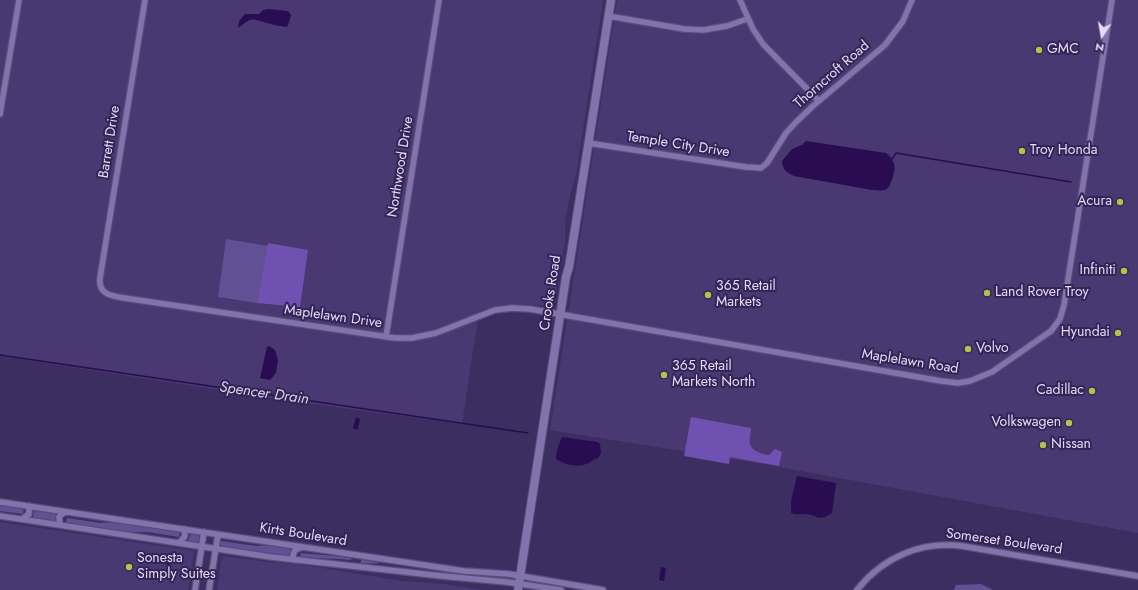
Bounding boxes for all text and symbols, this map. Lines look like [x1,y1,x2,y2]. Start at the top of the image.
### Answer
north arrow [1082,16,1122,56]
street label: Thorncroft Road [791,38,873,112]
text: N [1094,39,1106,56]
place label: GMC [1047,42,1079,58]
marker: GMC [1034,45,1044,55]
street label: Barrett Drive [96,105,124,179]
street label: Northwood Drive [385,115,417,219]
street label: Temple City Drive [625,129,731,161]
place label: Troy Honda [1030,143,1097,159]
marker: Troy Honda [1017,146,1027,156]
place label: Acura [1077,194,1112,210]
marker: Acura [1115,197,1125,207]
street label: Crooks Road [537,254,565,332]
place label: Infiniti [1080,263,1116,279]
marker: Infiniti [1119,266,1129,276]
place label: 365 Retail Markets [716,279,776,312]
place label: Land Rover Troy [995,285,1089,301]
marker: Land Rover Troy [982,288,992,298]
marker: 365 Retail Markets [703,290,713,300]
street label: Maplelawn Drive [283,302,383,332]
place label: Hyundai [1061,325,1110,341]
marker: Hyundai [1113,328,1123,338]
place label: Volvo [976,341,1009,357]
marker: Volvo [963,344,973,354]
street label: Maplelawn Road [860,346,960,378]
place label: 365 Retail Markets North [672,359,755,392]
marker: 365 Retail Markets North [659,370,669,380]
water label: Spencer Drain [218,379,310,409]
place label: Cadillac [1036,383,1084,399]
marker: Cadillac [1087,386,1097,396]
place label: Volkswagen [991,415,1061,431]
marker: Volkswagen [1064,418,1074,428]
place label: Nissan [1051,437,1091,453]
marker: Nissan [1038,440,1048,450]
street label: Kirts Boulevard [258,520,348,550]
street label: Somerset Boulevard [945,526,1063,558]
place label: Sonesta Simply Suites [137,551,216,584]
marker: Sonesta Simply Suites [124,562,134,572]

